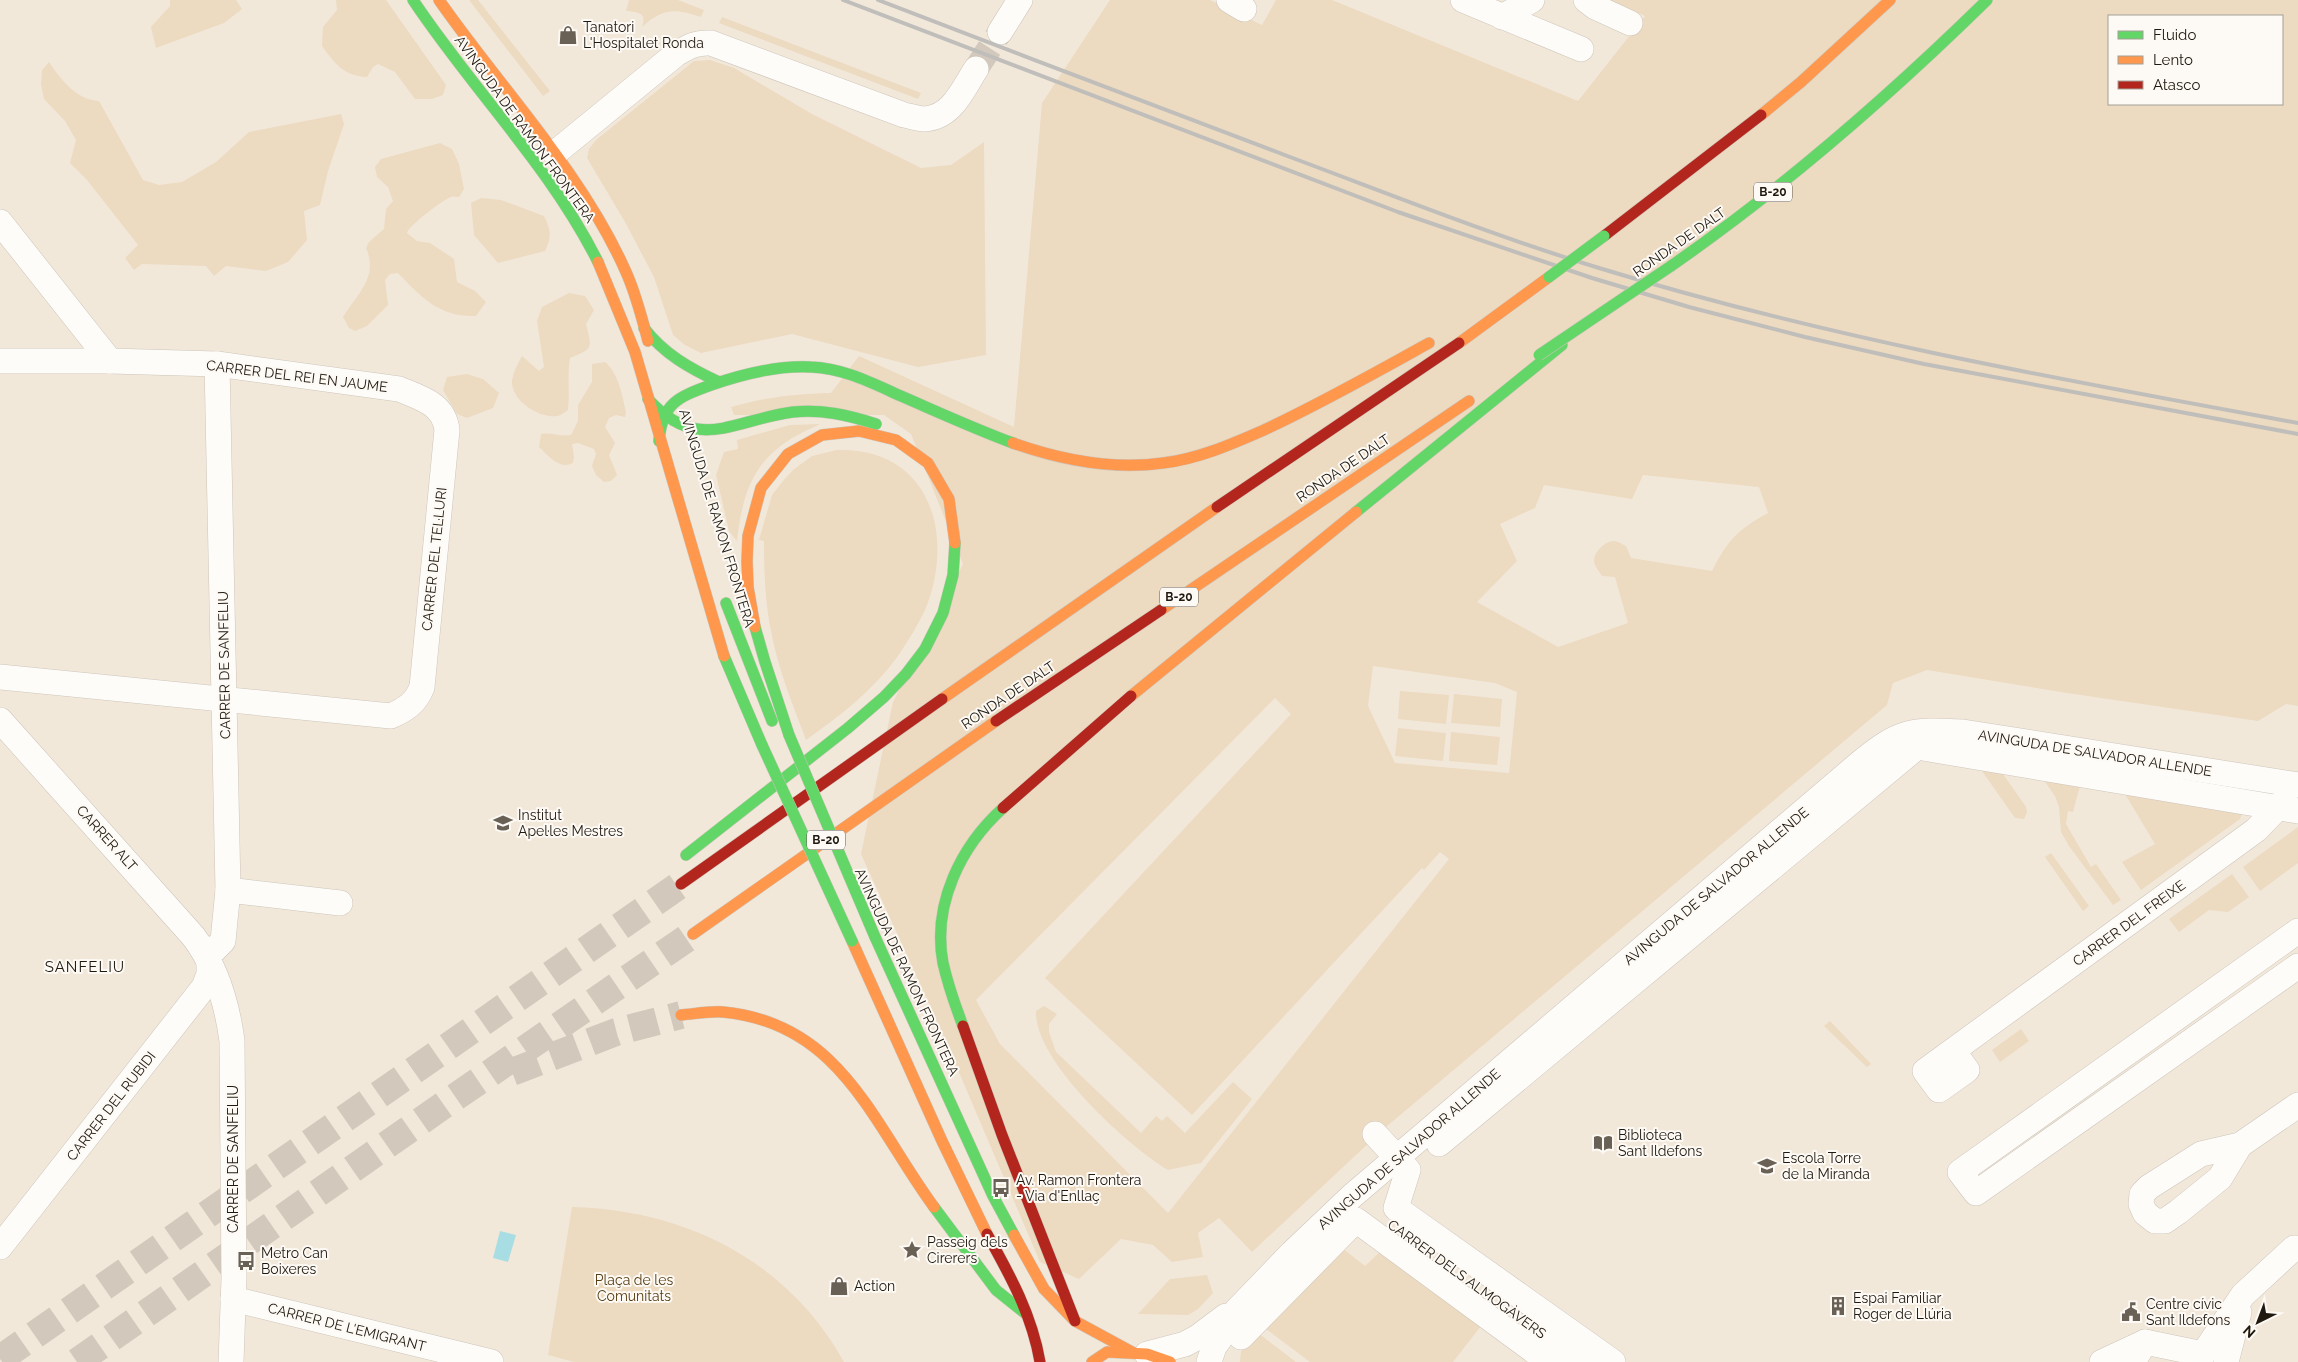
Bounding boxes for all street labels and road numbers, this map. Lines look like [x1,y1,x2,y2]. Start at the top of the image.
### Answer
street label: AVINGUDA DE RAMON FRONTERA [452,32,599,226]
road number: B-20 [1754,182,1792,202]
street label: RONDA DE DALT [1630,204,1729,280]
street label: CARRER DEL REI EN JAUME [205,357,389,395]
street label: AVINGUDA DE RAMON FRONTERA [676,407,758,630]
street label: RONDA DE DALT [1293,431,1393,505]
street label: CARRER DEL TEL·LURI [418,486,450,632]
road number: B-20 [1160,588,1198,606]
street label: CARRER DE SANFELIU [215,591,233,739]
street label: RONDA DE DALT [958,658,1058,732]
street label: AVINGUDA DE SALVADOR ALLENDE [1977,727,2213,779]
street label: CARRER ALT [73,802,141,874]
street label: AVINGUDA DE SALVADOR ALLENDE [1620,804,1812,968]
road number: B-20 [807,830,845,850]
street label: AVINGUDA DE RAMON FRONTERA [852,866,963,1079]
street label: CARRER DEL FREIXE [2070,877,2188,969]
street label: CARRER DEL RUBIDI [63,1048,159,1164]
street label: AVINGUDA DE SALVADOR ALLENDE [1315,1065,1503,1233]
street label: CARRER DE SANFELIU [225,1085,241,1233]
street label: CARRER DELS ALMOGÀVERS [1385,1215,1550,1342]
street label: CARRER DE L'EMIGRANT [266,1300,428,1355]

